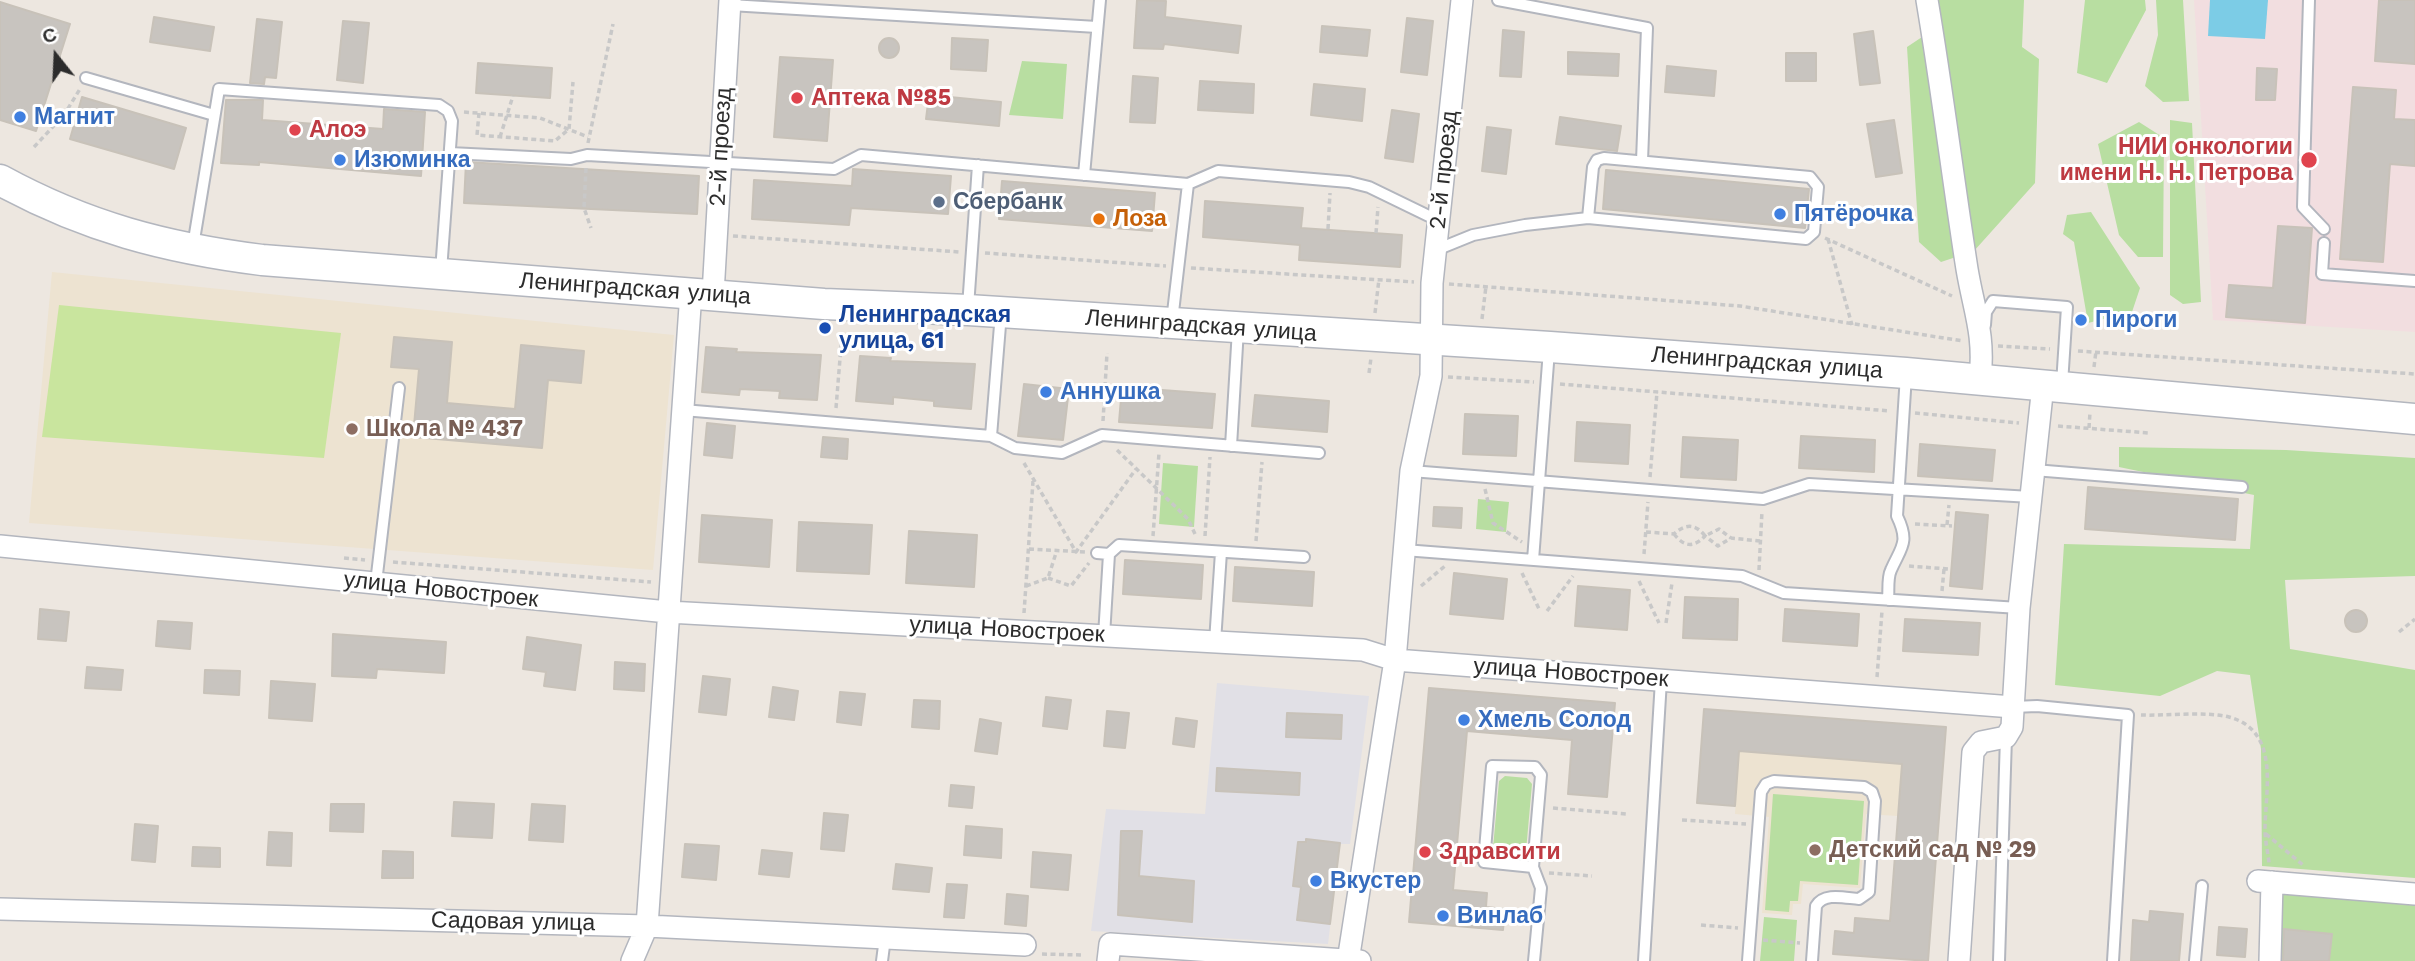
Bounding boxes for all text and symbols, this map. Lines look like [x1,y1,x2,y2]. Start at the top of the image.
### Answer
north arrow [21,21,91,91]
text: С [39,22,59,49]
place label: Аптека №85 [811,84,951,112]
street label: 2-й проезд [704,87,738,207]
marker: Аптека №85 [789,90,805,106]
place label: Магнит [34,103,115,131]
marker: Магнит [12,109,28,125]
street label: 2-й проезд [1424,109,1464,231]
place label: Алоэ [309,116,366,144]
marker: Алоэ [287,122,303,138]
place label: НИИ онкологии имени Н. Н. Петрова [2060,133,2293,187]
place label: Изюминка [354,146,471,174]
marker: НИИ онкологии имени Н. Н. Петрова [2299,150,2319,170]
marker: Изюминка [332,152,348,168]
place label: Сбербанк [953,188,1063,216]
marker: Сбербанк [931,194,947,210]
place label: Пятёрочка [1794,200,1913,228]
place label: Лоза [1113,205,1167,233]
marker: Пятёрочка [1772,206,1788,222]
marker: Лоза [1091,211,1107,227]
street label: Ленинградская улица [518,267,752,311]
place label: Ленинградская улица, 61 [839,301,1011,355]
street label: Ленинградская улица [1084,304,1318,348]
place label: Пироги [2095,306,2177,334]
marker: Пироги [2073,312,2089,328]
marker: Ленинградская улица, 61 [817,320,833,336]
street label: Ленинградская улица [1650,341,1884,385]
place label: Аннушка [1060,378,1161,406]
marker: Аннушка [1038,384,1054,400]
place label: Школа № 437 [366,415,523,443]
marker: Школа № 437 [344,421,360,437]
street label: улица Новостроек [342,566,540,614]
street label: улица Новостроек [909,611,1105,649]
street label: улица Новостроек [1472,652,1670,694]
place label: Хмель Солод [1478,706,1631,734]
marker: Хмель Солод [1456,712,1472,728]
place label: Детский сад № 29 [1829,836,2037,864]
place label: Здравсити [1439,838,1561,866]
marker: Детский сад № 29 [1807,842,1823,858]
marker: Здравсити [1417,844,1433,860]
place label: Вкустер [1330,867,1421,895]
marker: Вкустер [1308,873,1324,889]
place label: Винлаб [1457,902,1543,930]
street label: Садовая улица [431,907,595,937]
marker: Винлаб [1435,908,1451,924]

